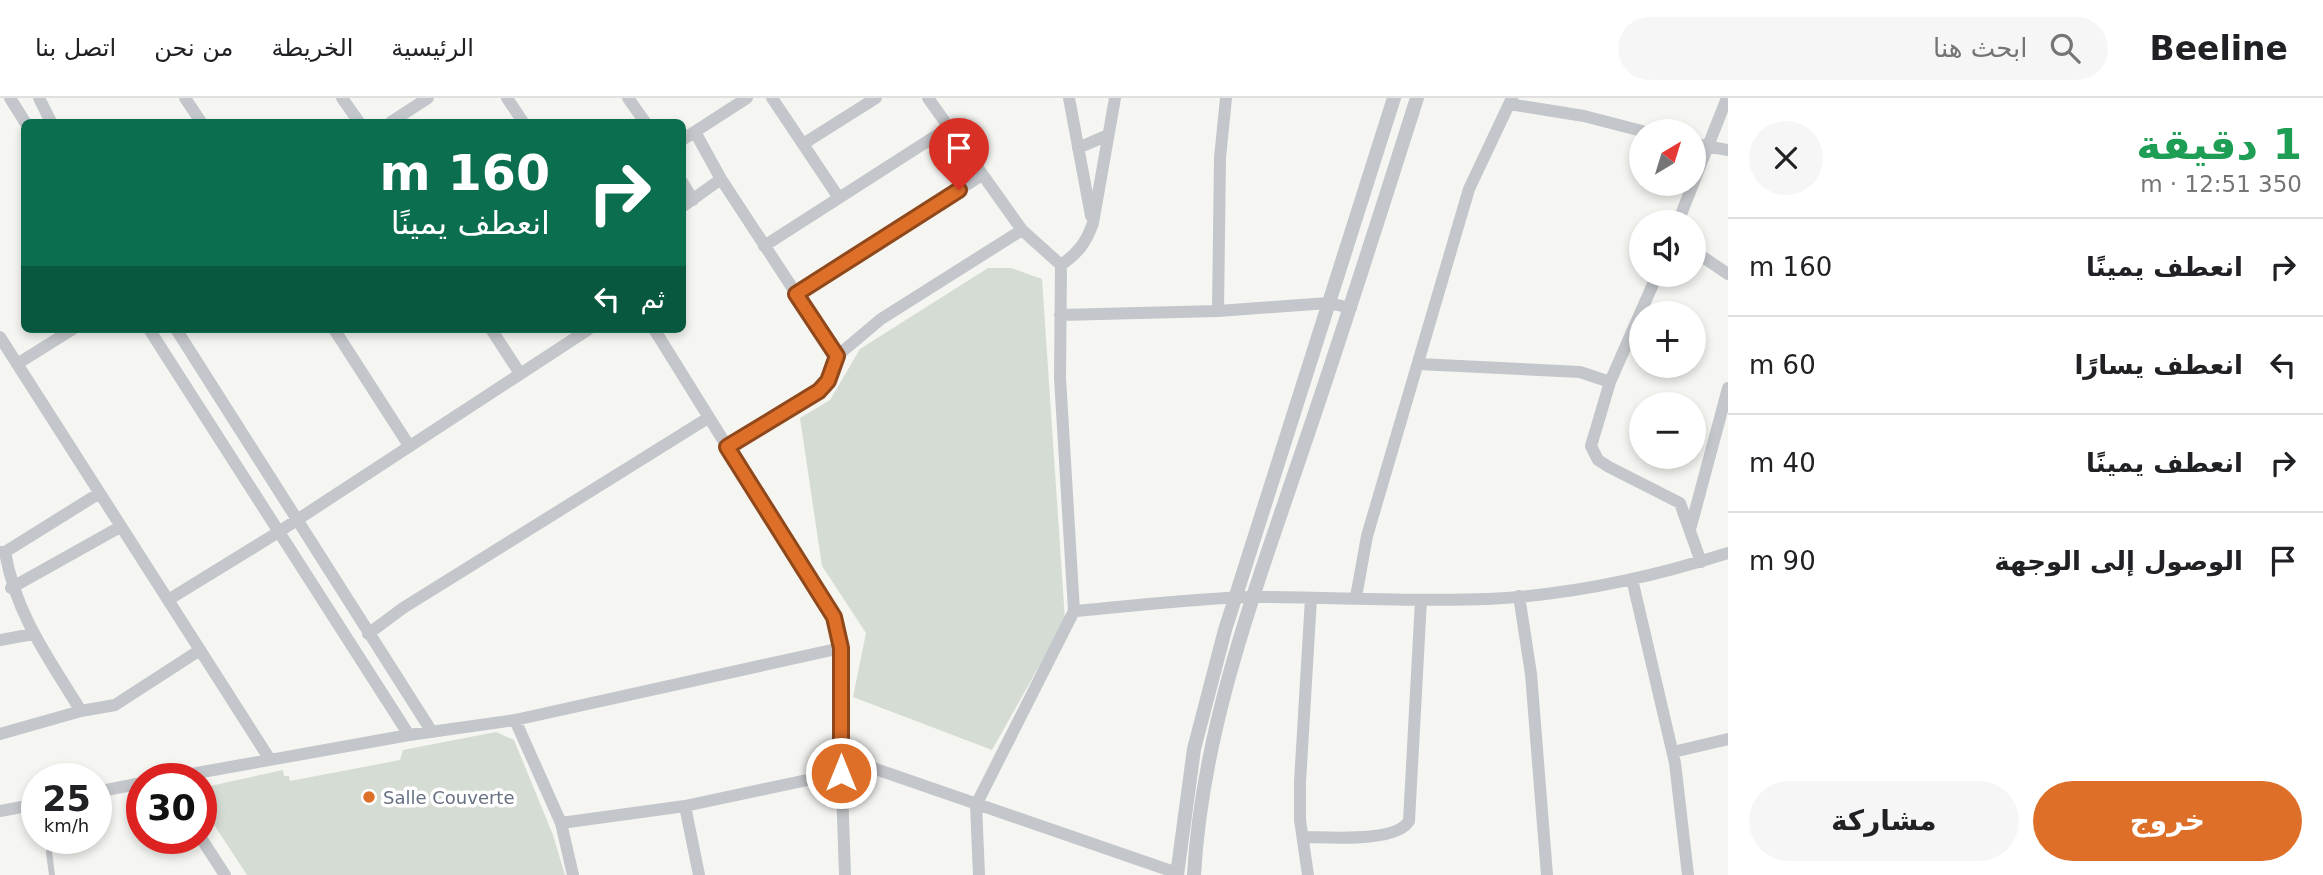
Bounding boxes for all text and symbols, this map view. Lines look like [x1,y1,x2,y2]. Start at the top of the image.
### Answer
search box [1618,17,2108,80]
icon: search [2046,29,2084,67]
text: Beeline [2150,29,2288,68]
text: ابحث هنا [1933,33,2028,63]
text: اتصل بنا [35,34,116,62]
text: من نحن [154,34,233,62]
text: الخريطة [271,34,353,62]
text: الرئيسية [391,34,474,62]
pin [929,118,989,190]
north arrow [1629,119,1706,196]
map controls [1629,119,1706,469]
text: 1 دقيقة [2136,120,2302,169]
button: close [1749,121,1823,195]
icon: arrive [940,129,978,167]
text: 160 m [380,145,550,202]
icon: right [574,147,665,238]
text: 350 m · 12:51 [2140,171,2302,197]
text: انعطف يمينًا [391,204,550,242]
button: sound [1629,210,1706,287]
icon: right [2264,248,2302,286]
text: 160 m [1749,252,1832,282]
text: انعطف يمينًا [2086,252,2243,282]
icon: left [588,280,626,318]
text: ثم [640,284,665,314]
button: + [1629,301,1706,378]
icon: left [2264,346,2302,384]
text: 60 m [1749,350,1816,380]
text: انعطف يسارًا [2074,350,2243,380]
button: − [1629,392,1706,469]
icon: right [2264,444,2302,482]
text: 40 m [1749,448,1816,478]
text: انعطف يمينًا [2086,448,2243,478]
icon: arrive [2264,542,2302,580]
text: 90 m [1749,546,1816,576]
text: الوصول إلى الوجهة [1994,546,2243,576]
position arrow [804,736,878,810]
speed limit sign: 30 [126,763,217,854]
text: 25 [42,779,91,819]
button: مشاركة [1749,781,2019,861]
button: خروج [2033,781,2302,861]
place label: Salle Couverte [383,787,515,808]
marker: Salle Couverte [361,789,377,805]
text: km/h [44,815,89,836]

